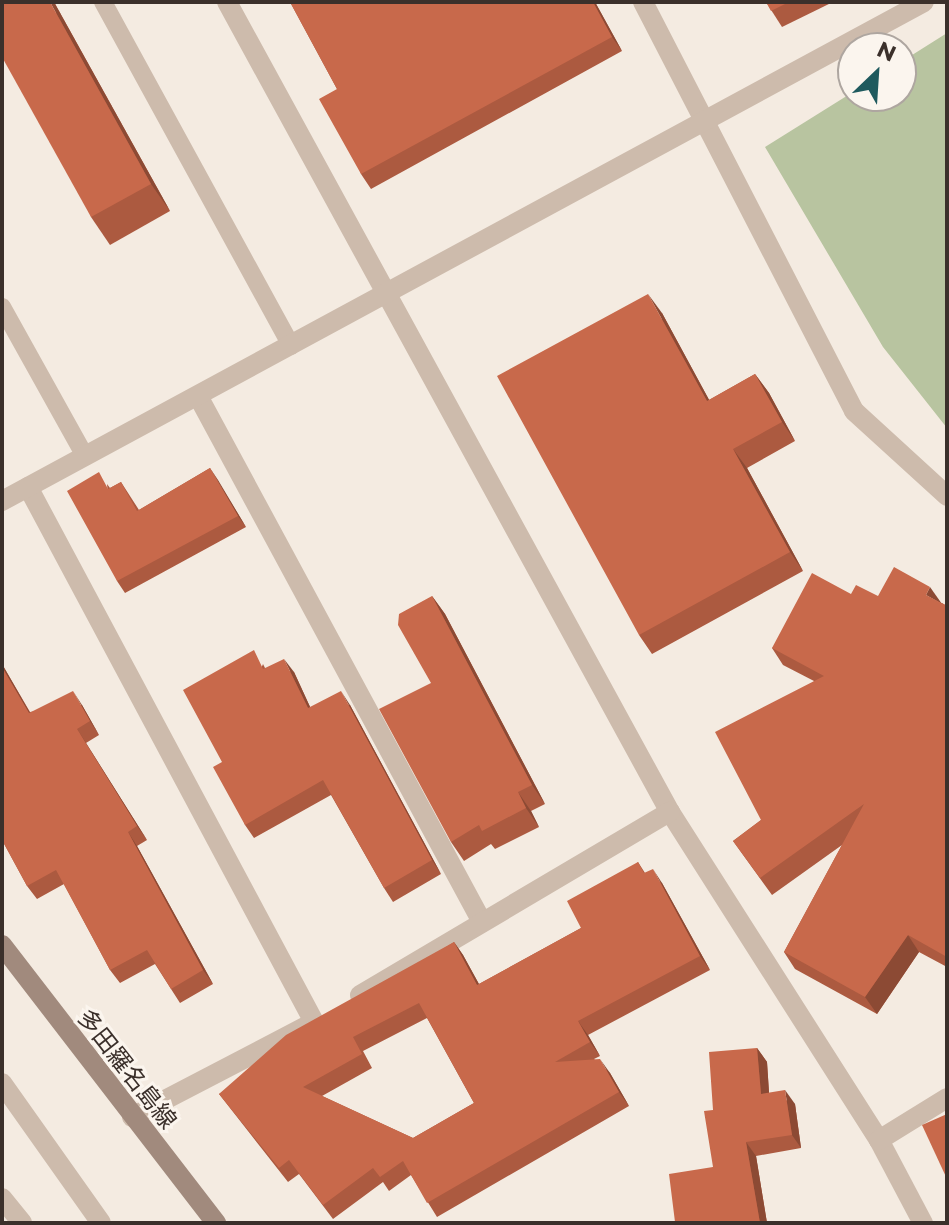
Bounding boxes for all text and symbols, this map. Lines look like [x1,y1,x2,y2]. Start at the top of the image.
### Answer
north arrow [837,32,917,112]
text: N [873,36,900,68]
street label: 多田羅名島線 [71,1003,183,1135]

